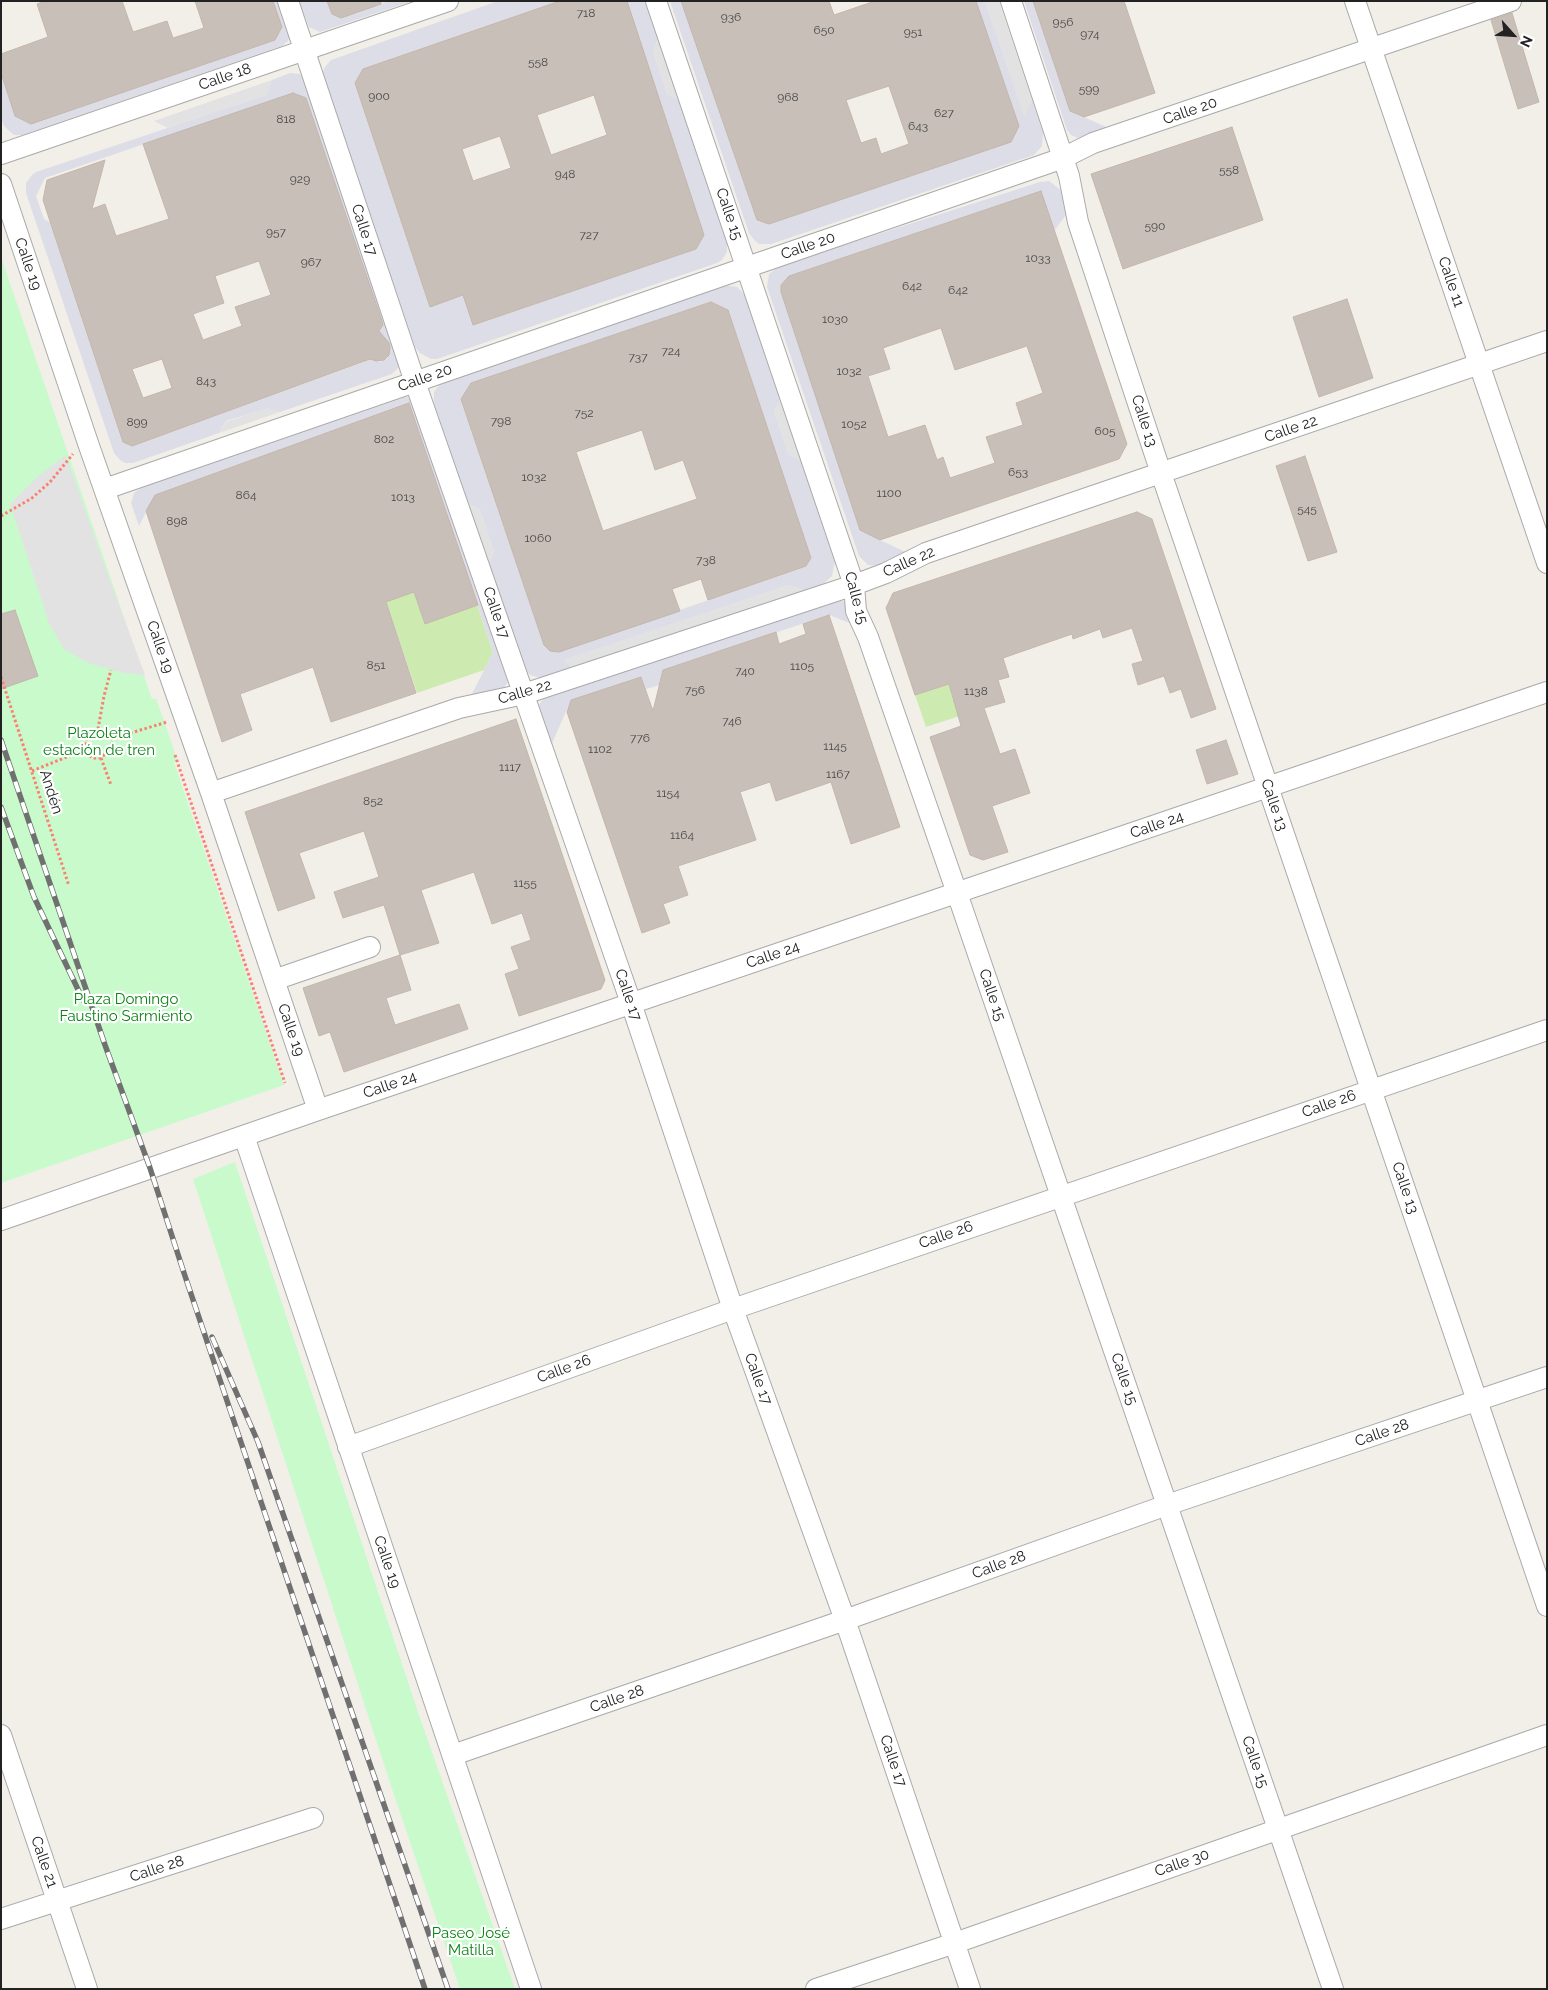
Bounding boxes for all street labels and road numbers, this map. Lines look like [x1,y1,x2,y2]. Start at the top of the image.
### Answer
street label: Calle 18 [196,60,254,94]
street label: Calle 20 [1160,93,1220,129]
street label: Calle 15 [712,186,746,242]
street label: Calle 17 [347,202,381,258]
street label: Calle 20 [778,228,838,264]
street label: Calle 19 [11,235,45,293]
street label: Calle 11 [1434,254,1468,310]
street label: Calle 20 [395,360,455,396]
street label: Calle 13 [1127,393,1161,449]
street label: Calle 22 [1262,412,1320,446]
street label: Calle 22 [880,543,938,581]
street label: Calle 15 [840,570,872,626]
street label: Calle 17 [479,585,513,641]
street label: Calle 19 [143,618,177,676]
street label: Calle 22 [496,676,554,708]
street label: Andén [35,767,67,817]
street label: Calle 13 [1257,777,1291,833]
street label: Calle 24 [1128,807,1186,843]
street label: Calle 24 [744,937,802,973]
street label: Calle 17 [611,967,645,1023]
street label: Calle 15 [975,967,1009,1023]
street label: Calle 19 [274,1001,308,1059]
street label: Calle 24 [361,1067,419,1103]
street label: Calle 26 [1300,1086,1358,1122]
street label: Calle 13 [1388,1160,1422,1216]
street label: Calle 26 [917,1217,975,1253]
street label: Calle 26 [535,1351,593,1387]
street label: Calle 17 [740,1351,776,1407]
street label: Calle 15 [1107,1351,1141,1407]
street label: Calle 28 [1353,1415,1411,1451]
street label: Calle 19 [370,1533,404,1591]
street label: Calle 28 [970,1547,1028,1583]
street label: Calle 28 [588,1681,646,1717]
street label: Calle 17 [876,1733,910,1789]
street label: Calle 15 [1238,1734,1272,1790]
street label: Calle 21 [27,1834,61,1890]
street label: Calle 30 [1152,1845,1212,1881]
street label: Calle 28 [128,1852,186,1886]

